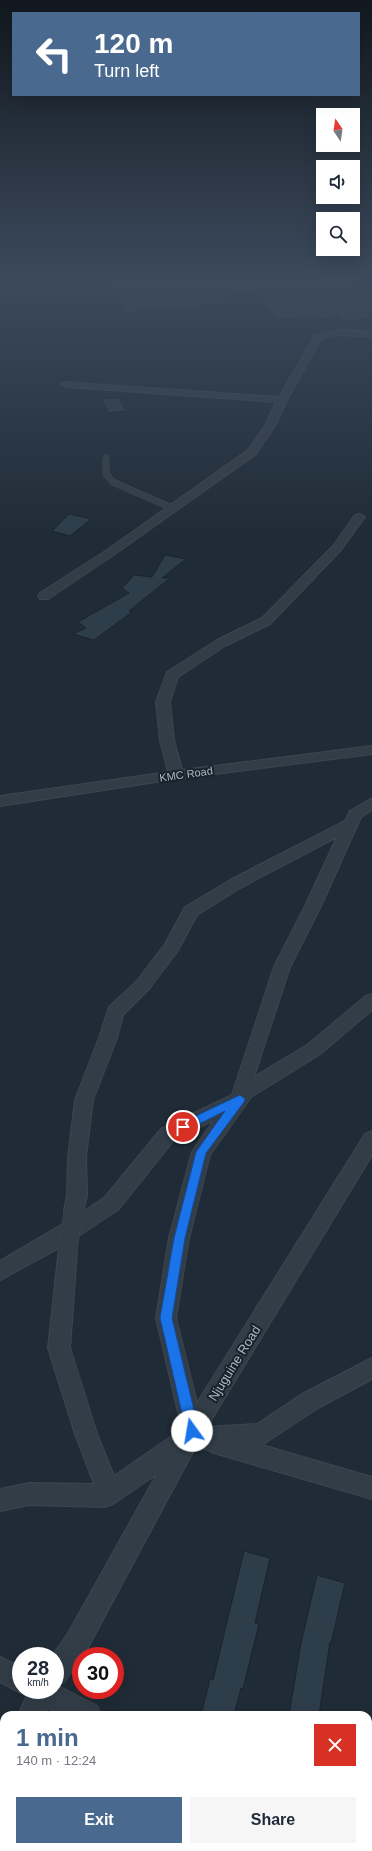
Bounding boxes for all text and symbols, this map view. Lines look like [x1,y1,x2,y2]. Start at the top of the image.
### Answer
icon: left [28,28,80,80]
text: 120 m [94,28,173,59]
text: Turn left [94,61,159,81]
north arrow [316,108,360,152]
map controls [316,108,360,256]
button: sound [316,160,360,204]
button: search [316,212,360,256]
street label: KMC Road [159,764,213,784]
pin [166,1110,200,1144]
icon: arrive [172,1116,194,1138]
street label: Njuguine Road [205,1323,264,1404]
position arrow [171,1410,213,1452]
speed limit sign: 30 [72,1647,124,1699]
text: 28 [27,1657,49,1679]
text: km/h [27,1677,49,1688]
text: 1 min [16,1724,79,1751]
button: close [314,1724,356,1766]
text: 140 m · 12:24 [16,1753,96,1768]
button: Exit [16,1797,182,1843]
button: Share [190,1797,356,1843]

